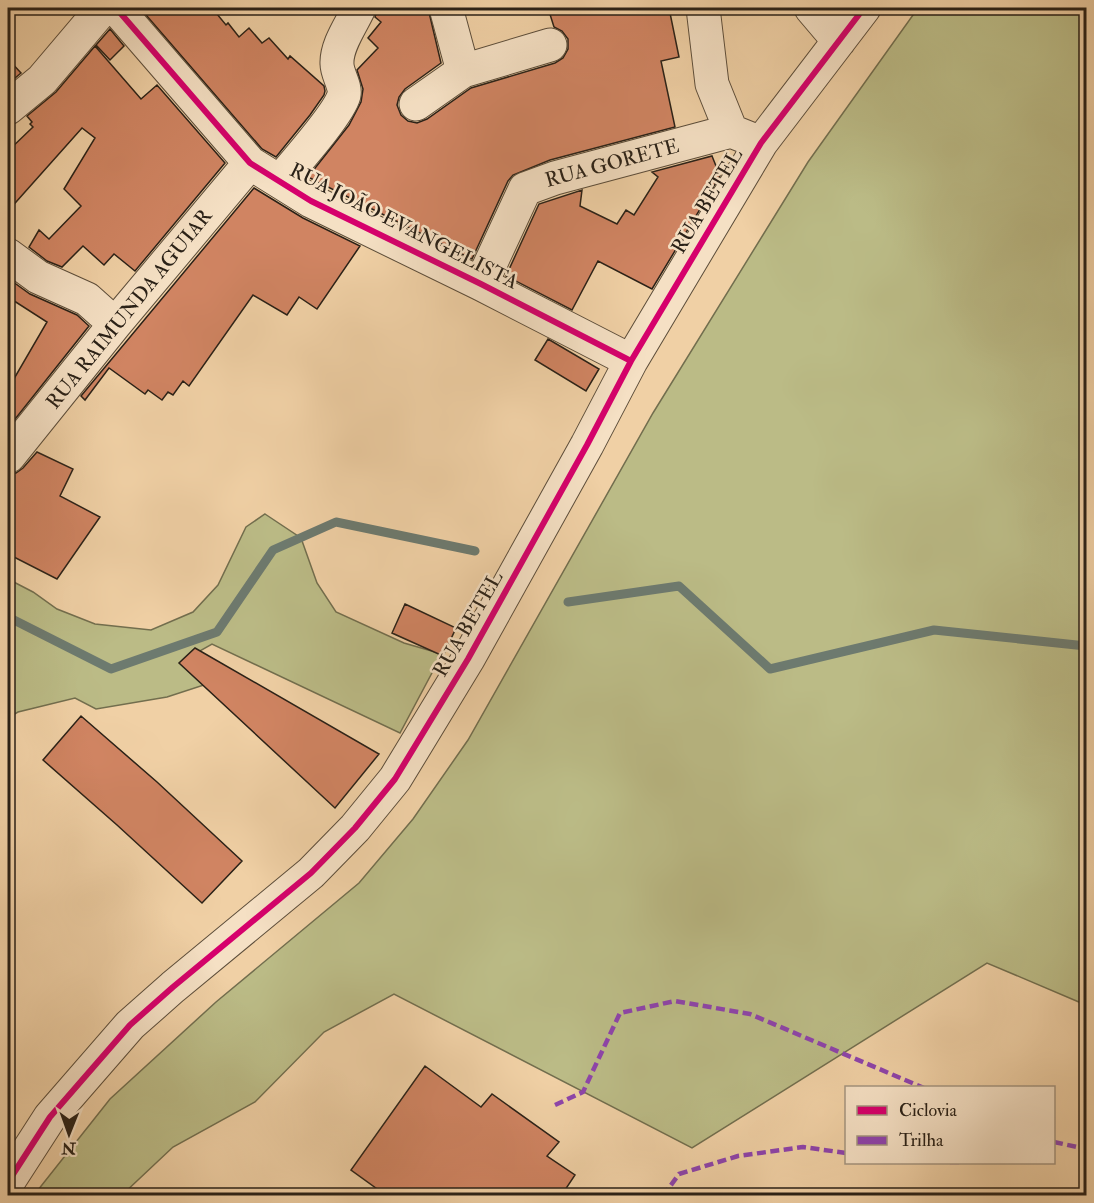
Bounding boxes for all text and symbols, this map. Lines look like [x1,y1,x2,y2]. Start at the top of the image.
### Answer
street label: RUA GORETE [542,133,682,193]
street label: RUA BETEL [666,144,748,258]
street label: RUA JOÃO EVANGELISTA [285,156,523,295]
street label: RUA RAIMUNDA AGUIAR [41,203,218,414]
street label: RUA BETEL [428,566,509,681]
legend [845,1086,1055,1164]
text: Ciclovia [899,1099,958,1122]
north arrow [39,1104,99,1164]
text: Trilha [899,1129,944,1152]
text: N [61,1138,77,1158]

